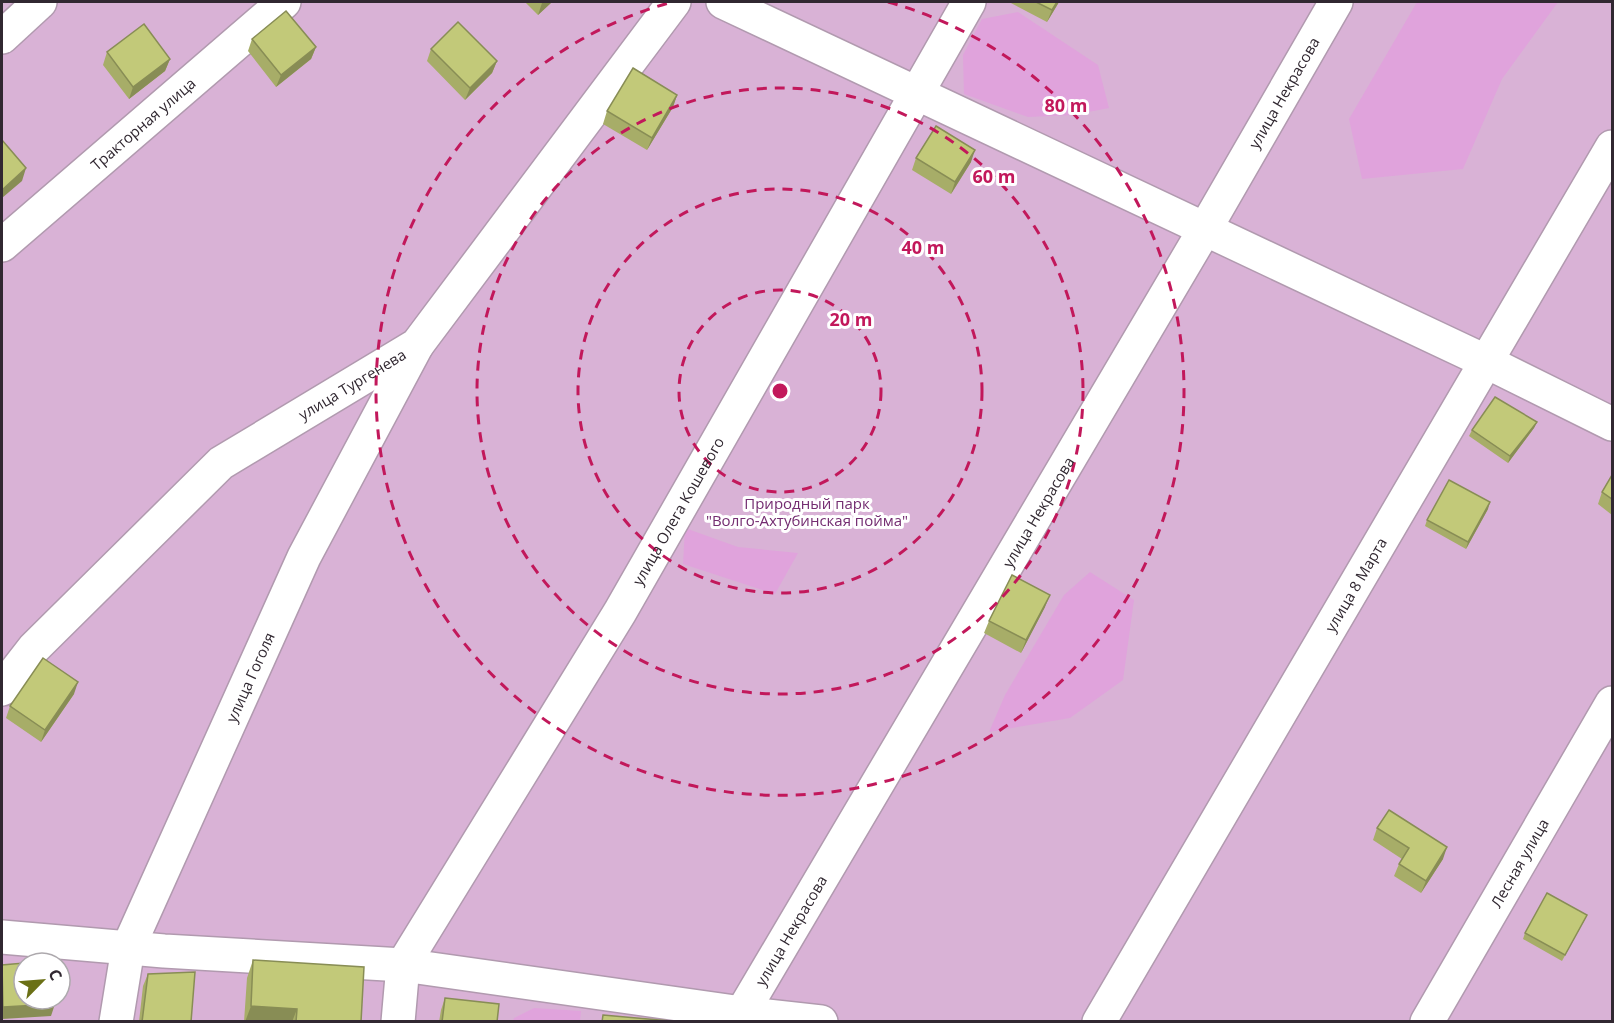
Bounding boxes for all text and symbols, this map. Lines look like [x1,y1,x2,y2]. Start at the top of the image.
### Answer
street label: улица Некрасова [1244,33,1324,152]
street label: Тракторная улица [86,73,200,174]
text: 80 m [1045,93,1087,117]
text: 60 m [973,164,1015,188]
text: 40 m [902,235,944,259]
text: 20 m [830,307,872,331]
street label: улица Тургенева [295,344,409,424]
centre of rings [770,381,790,401]
street label: улица Олега Кошевого [627,433,728,589]
street label: улица Некрасова [997,453,1078,571]
park label: Природный парк "Волго-Ахтубинская пойма" [706,493,908,530]
street label: улица 8 Марта [1320,534,1391,636]
street label: улица Гоголя [221,629,279,725]
street label: Лесная улица [1486,815,1553,911]
street label: улица Некрасова [750,871,831,989]
north arrow [12,951,72,1011]
text: С [43,965,68,984]

